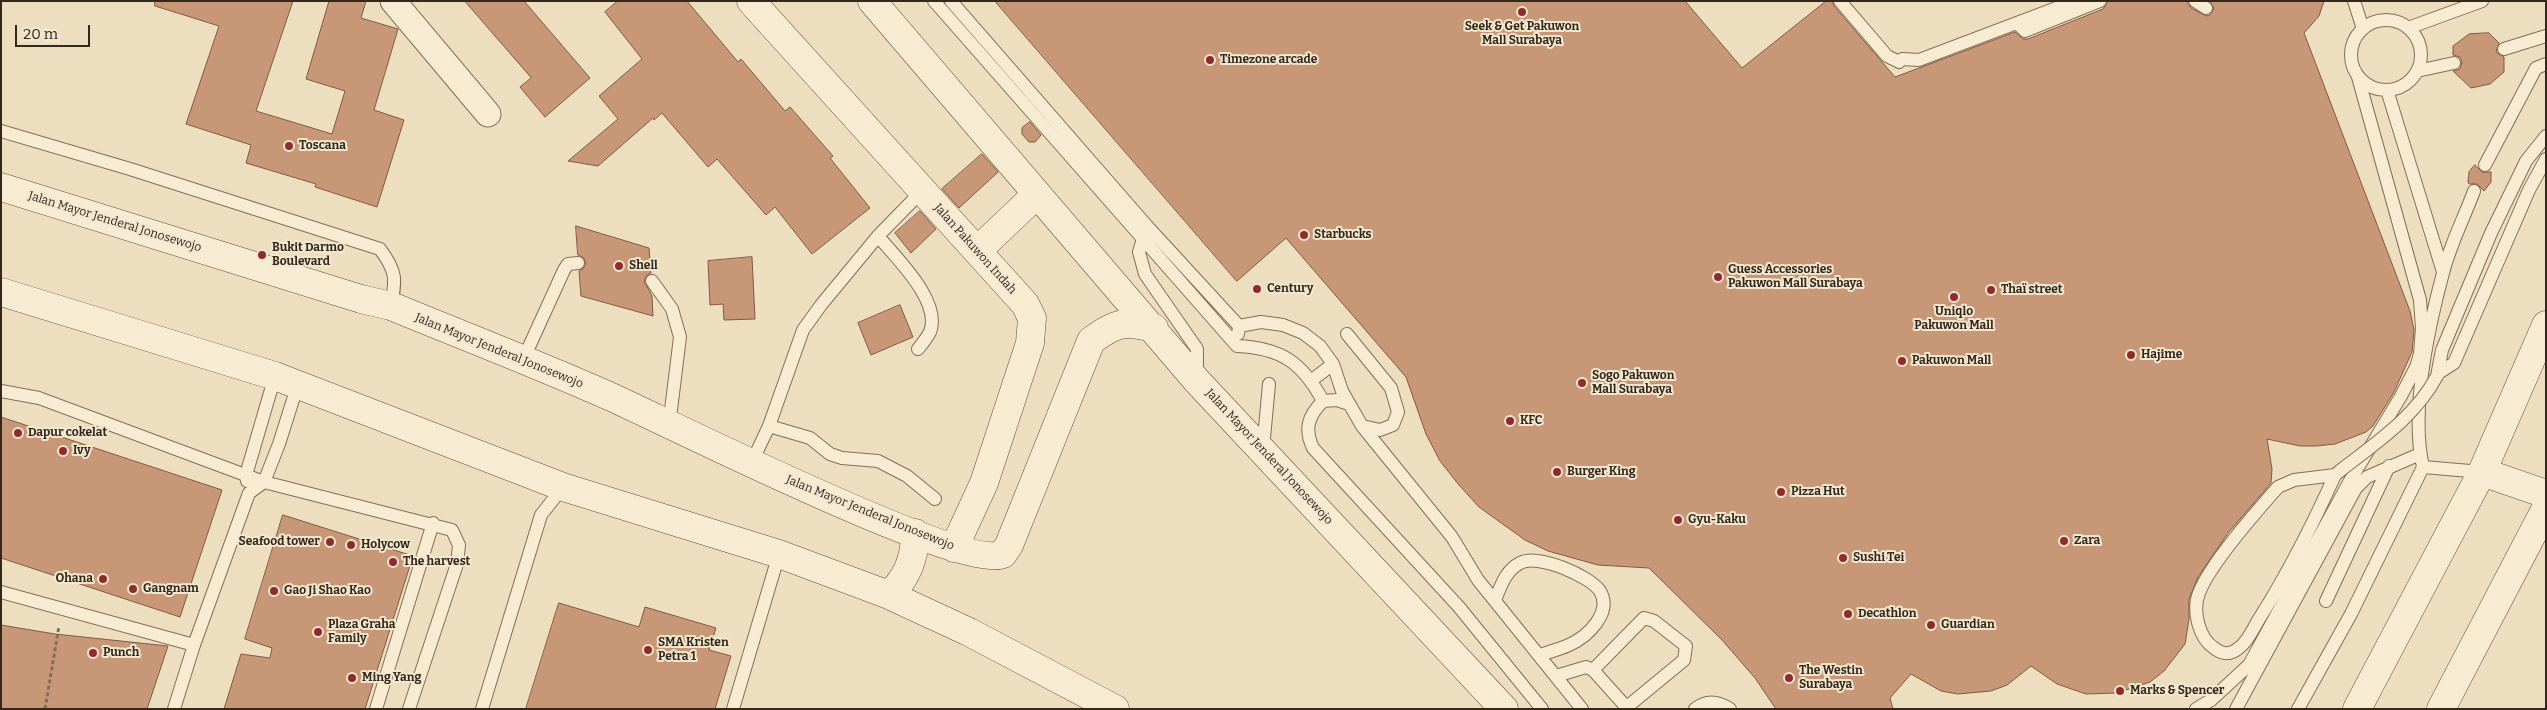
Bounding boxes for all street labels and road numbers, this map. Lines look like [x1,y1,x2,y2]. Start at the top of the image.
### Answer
street label: Jalan Mayor Jenderal Jonosewojo [27,189,203,255]
street label: Jalan Pakuwon Indah [931,201,1019,297]
street label: Jalan Mayor Jenderal Jonosewojo [413,311,585,391]
street label: Jalan Mayor Jenderal Jonosewojo [1202,386,1336,528]
street label: Jalan Mayor Jenderal Jonosewojo [784,473,956,553]

